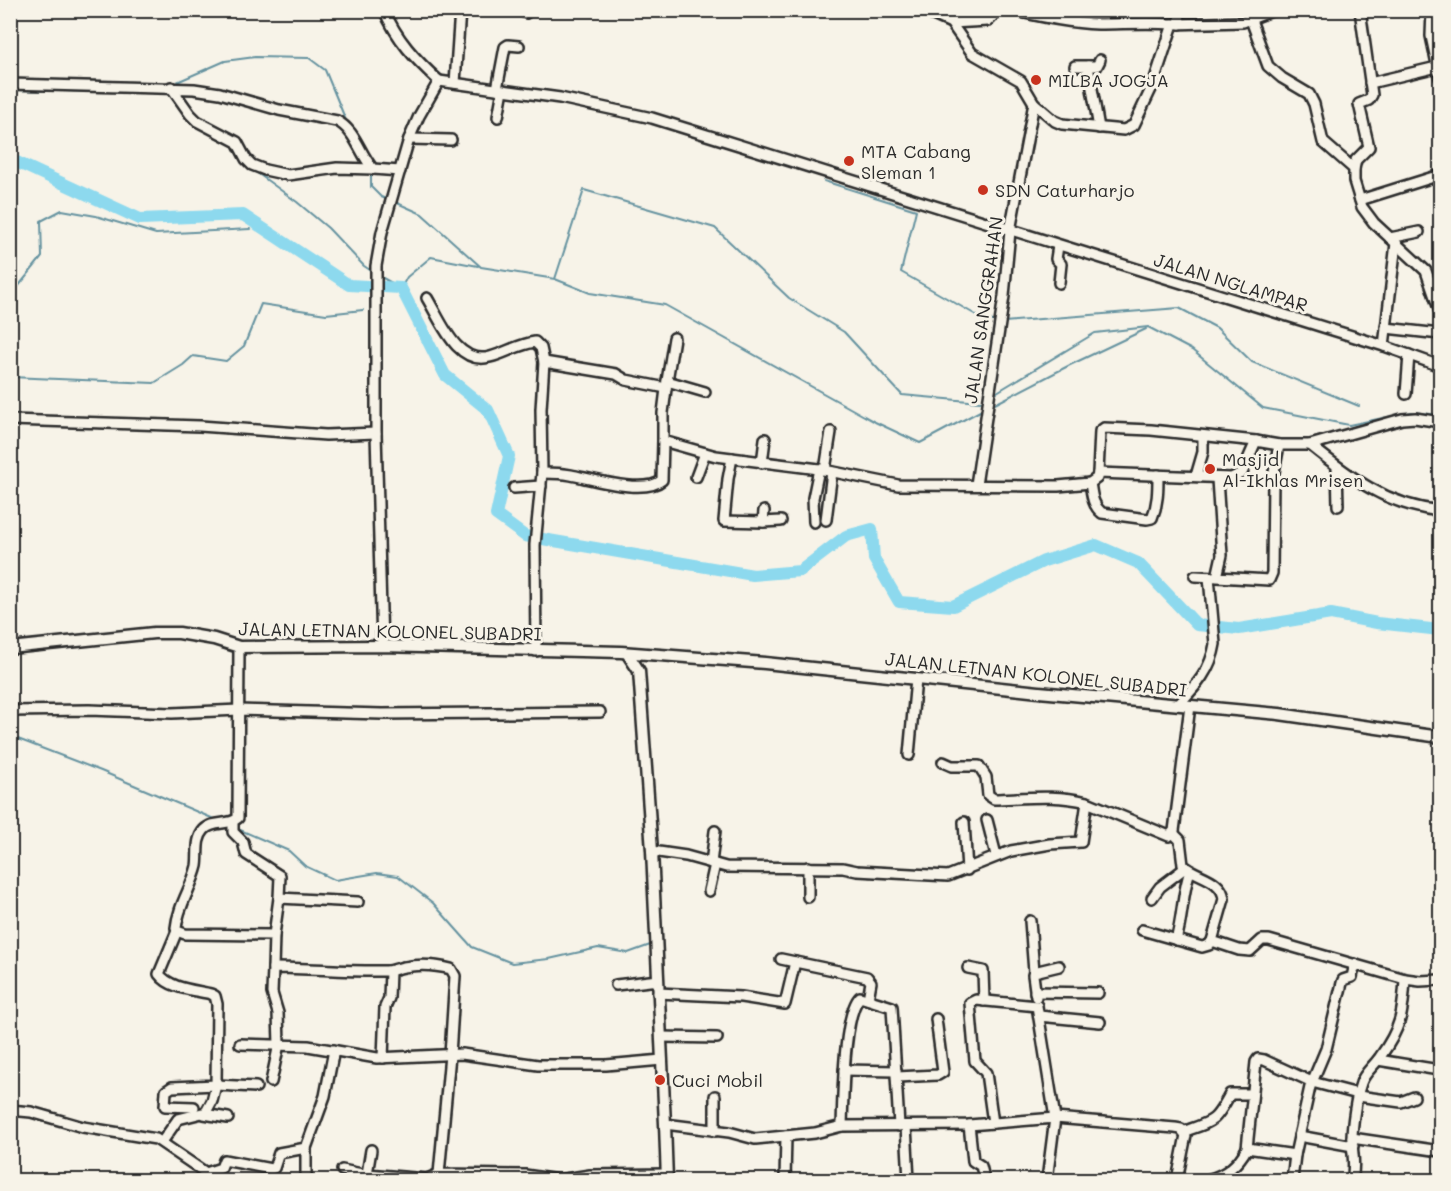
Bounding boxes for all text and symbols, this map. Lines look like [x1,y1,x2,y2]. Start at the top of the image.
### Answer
place label: MILBA JOGJA [1048,68,1169,92]
marker: MILBA JOGJA [1029,73,1043,87]
place label: MTA Cabang Sleman 1 [861,139,971,184]
marker: MTA Cabang Sleman 1 [842,154,856,168]
place label: SDN Caturharjo [995,178,1135,202]
marker: SDN Caturharjo [976,183,990,197]
street label: JALAN SANGGRAHAN [958,215,1008,405]
street label: JALAN NGLAMPAR [1151,247,1311,317]
place label: Masjid Al-Ikhlas Mrisen [1222,447,1363,492]
marker: Masjid Al-Ikhlas Mrisen [1203,462,1217,476]
street label: JALAN LETNAN KOLONEL SUBADRI [238,616,542,646]
street label: JALAN LETNAN KOLONEL SUBADRI [884,646,1188,702]
place label: Cuci Mobil [672,1068,763,1092]
marker: Cuci Mobil [653,1073,667,1087]

